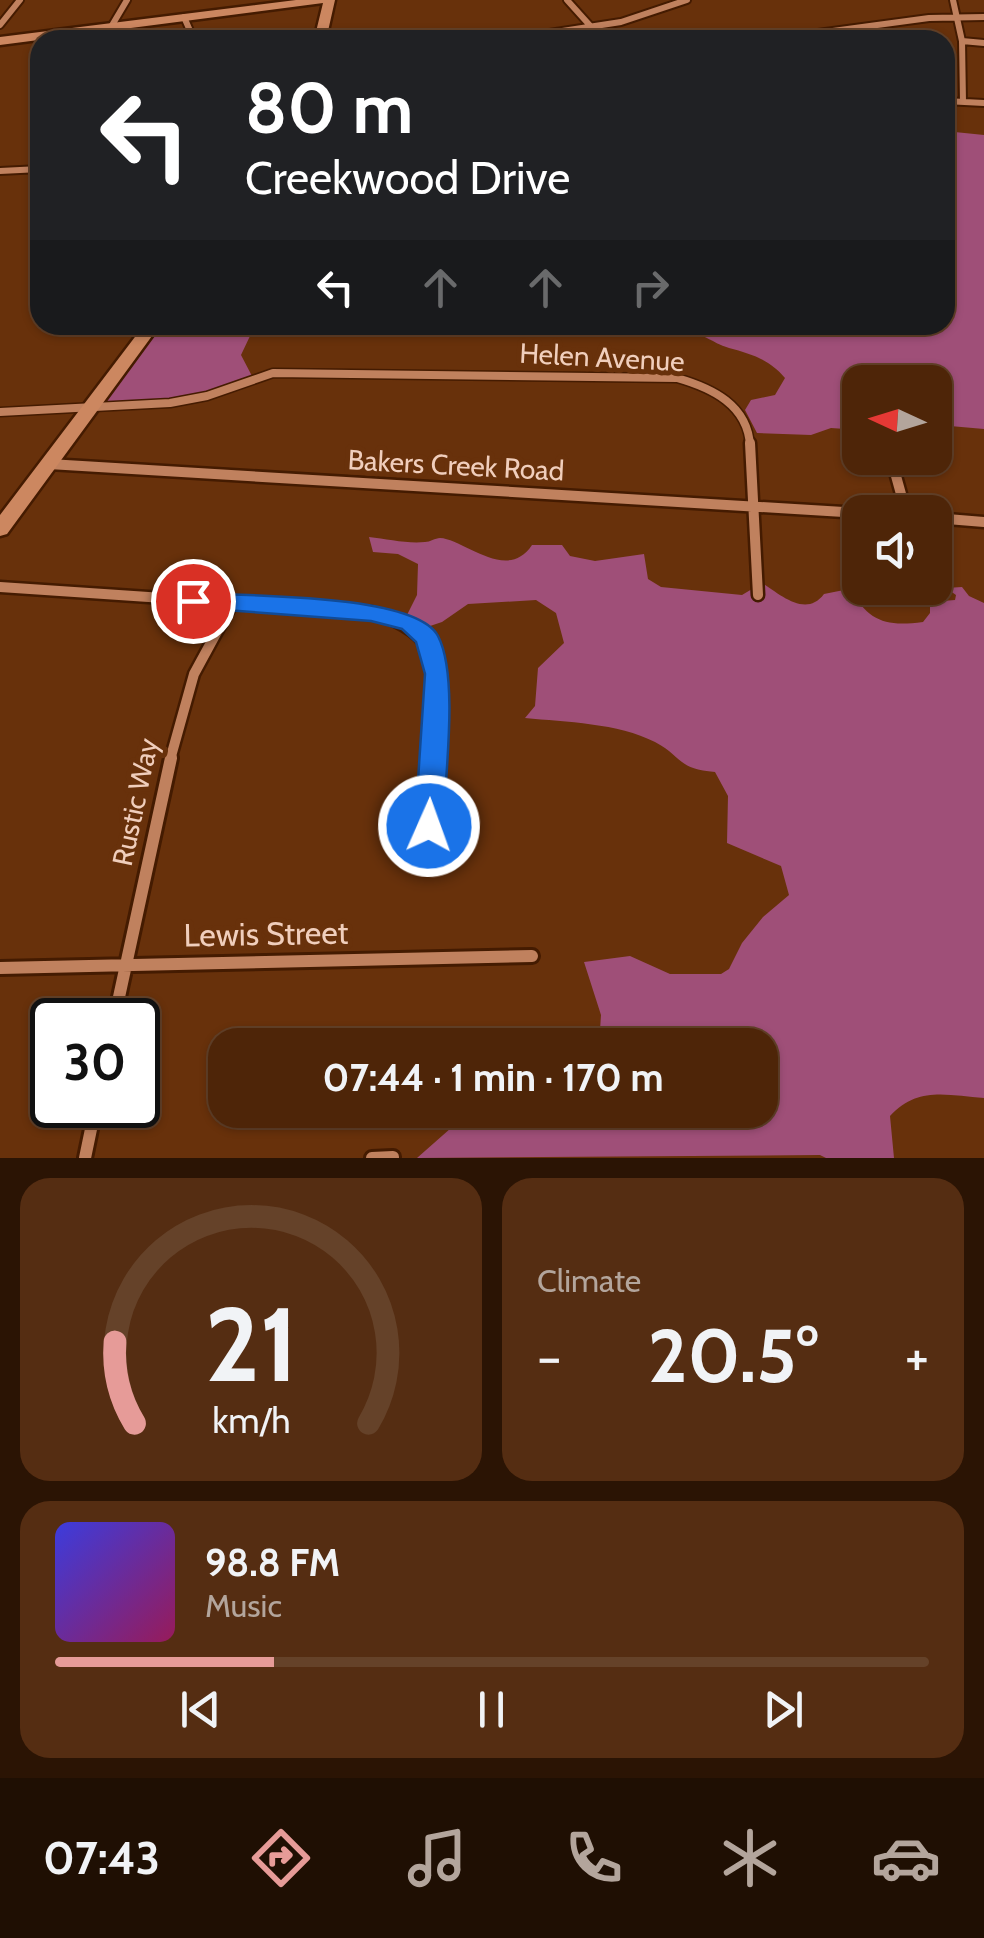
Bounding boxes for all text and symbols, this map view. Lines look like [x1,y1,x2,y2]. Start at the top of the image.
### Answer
text: 80 m [245,65,413,151]
icon: left [80,70,210,200]
text: Creekwood Drive [245,151,570,205]
icon: left [308,260,363,315]
icon: ahead [413,260,468,315]
icon: ahead [518,260,573,315]
icon: right [623,260,678,315]
street label: Helen Avenue [519,336,685,378]
north arrow [842,365,952,475]
map controls [842,365,952,605]
street label: Bakers Creek Road [347,442,565,488]
button: sound [842,495,952,605]
pin [151,559,236,644]
icon: arrive [166,574,221,629]
street label: Rustic Way [105,735,165,869]
position arrow [377,774,481,878]
street label: Lewis Street [183,913,349,954]
speed limit sign: 30 [30,998,160,1128]
text: 07:44 · 1 min · 170 m [323,1054,663,1101]
text: Climate [537,1261,641,1300]
text: 21 [204,1281,298,1407]
text: 20.5° [648,1310,818,1401]
text: − [537,1323,561,1390]
text: + [905,1323,929,1390]
text: km/h [212,1399,290,1442]
text: 98.8 FM [205,1539,340,1586]
text: Music [205,1586,282,1625]
icon: previous [173,1682,228,1737]
icon: pause [464,1682,519,1737]
icon: next [756,1682,811,1737]
icon: directions [246,1823,316,1893]
icon: music [402,1823,472,1893]
icon: phone [559,1823,629,1893]
icon: climate [715,1823,785,1893]
icon: car [871,1823,941,1893]
text: 07:43 [43,1831,160,1885]

